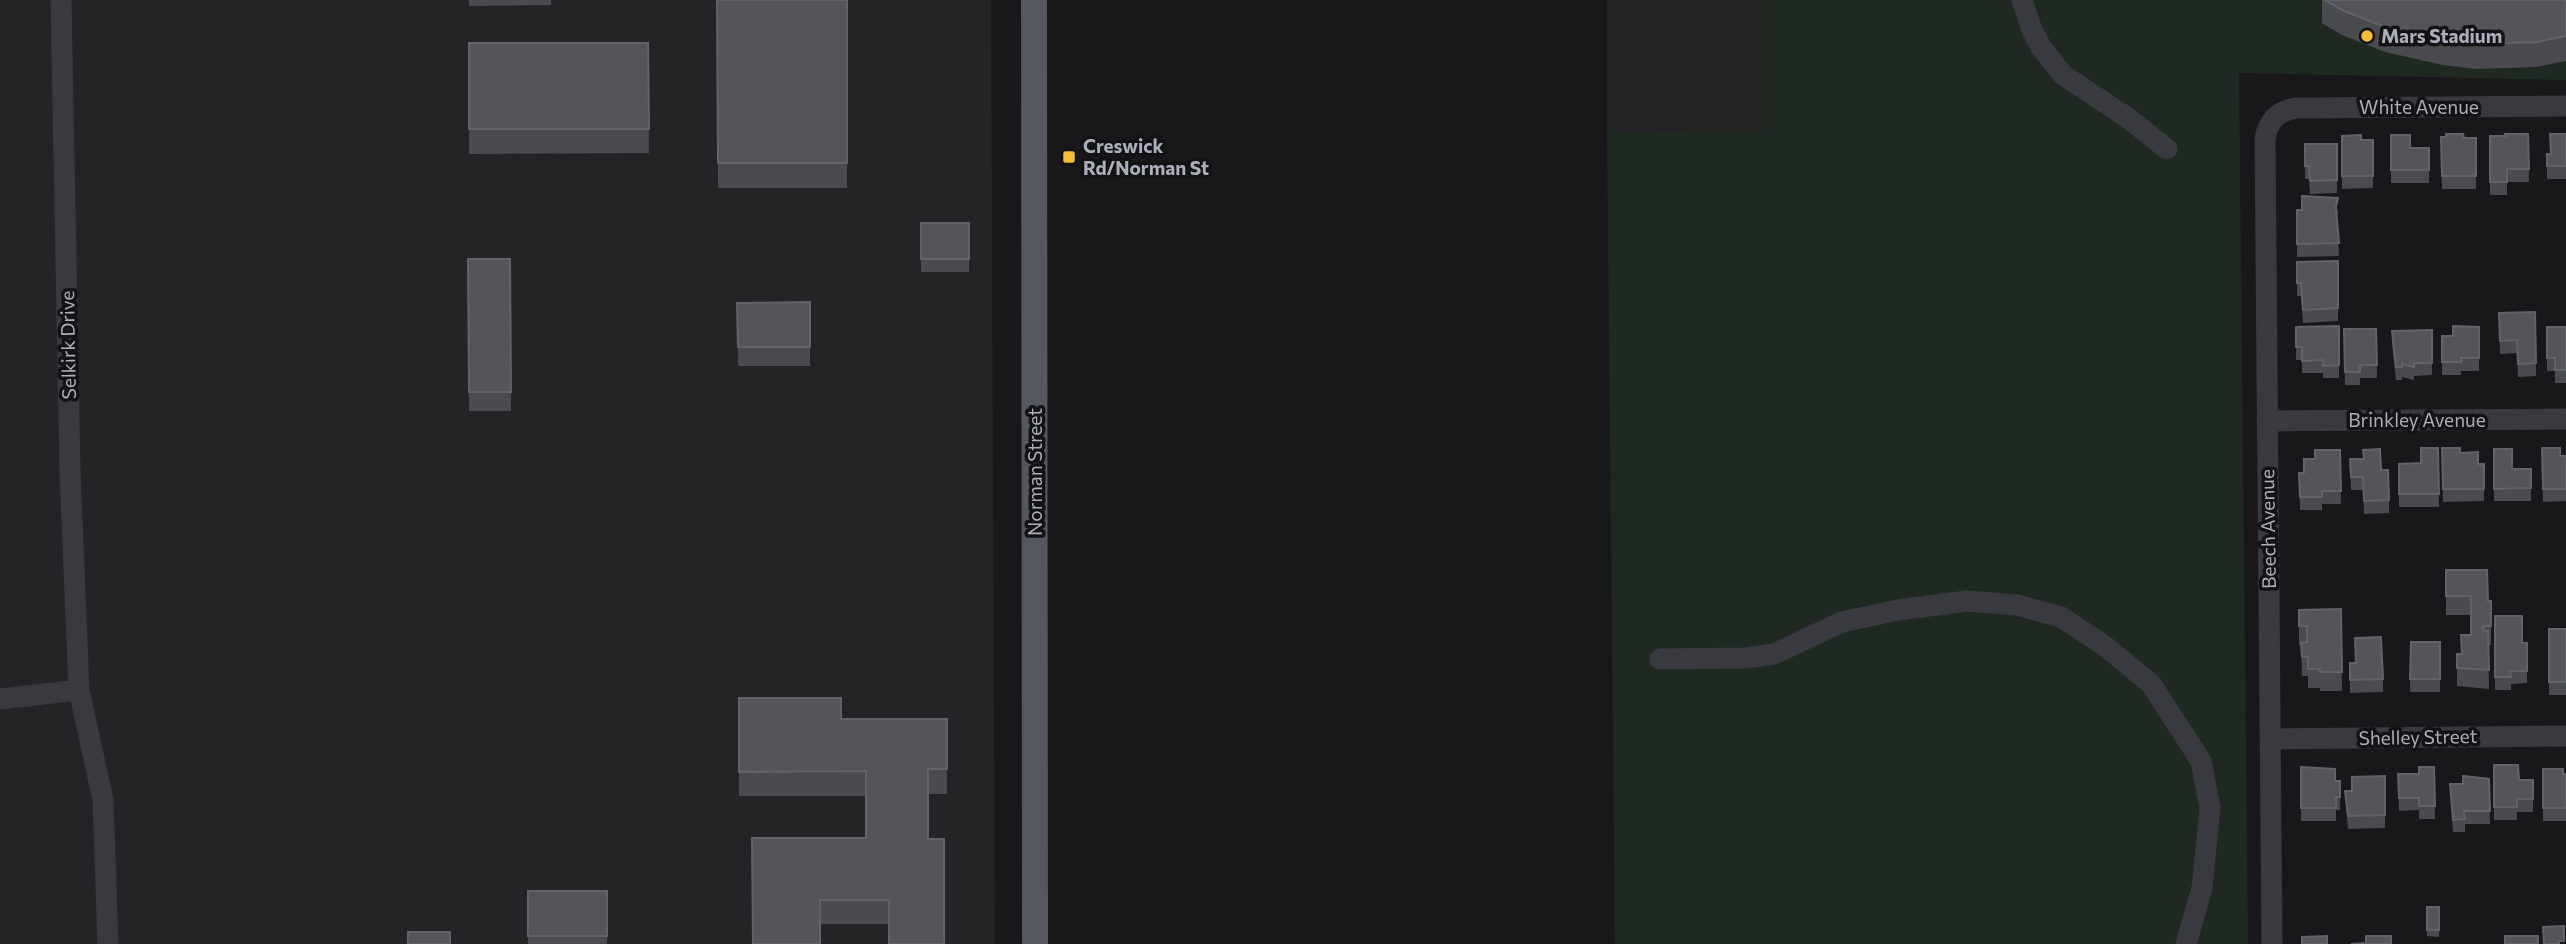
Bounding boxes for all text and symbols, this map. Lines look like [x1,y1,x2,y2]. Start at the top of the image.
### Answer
place label: Mars Stadium [2381,24,2502,47]
marker: Mars Stadium [2359,28,2375,44]
street label: White Avenue [2359,95,2479,118]
place label: Creswick Rd/Norman St [1083,134,1209,179]
marker: Creswick Rd/Norman St [1061,149,1077,165]
street label: Selkirk Drive [55,291,80,400]
street label: Norman Street [1023,408,1046,536]
street label: Brinkley Avenue [2348,408,2486,431]
street label: Beech Avenue [2255,469,2280,589]
street label: Shelley Street [2358,724,2478,749]

